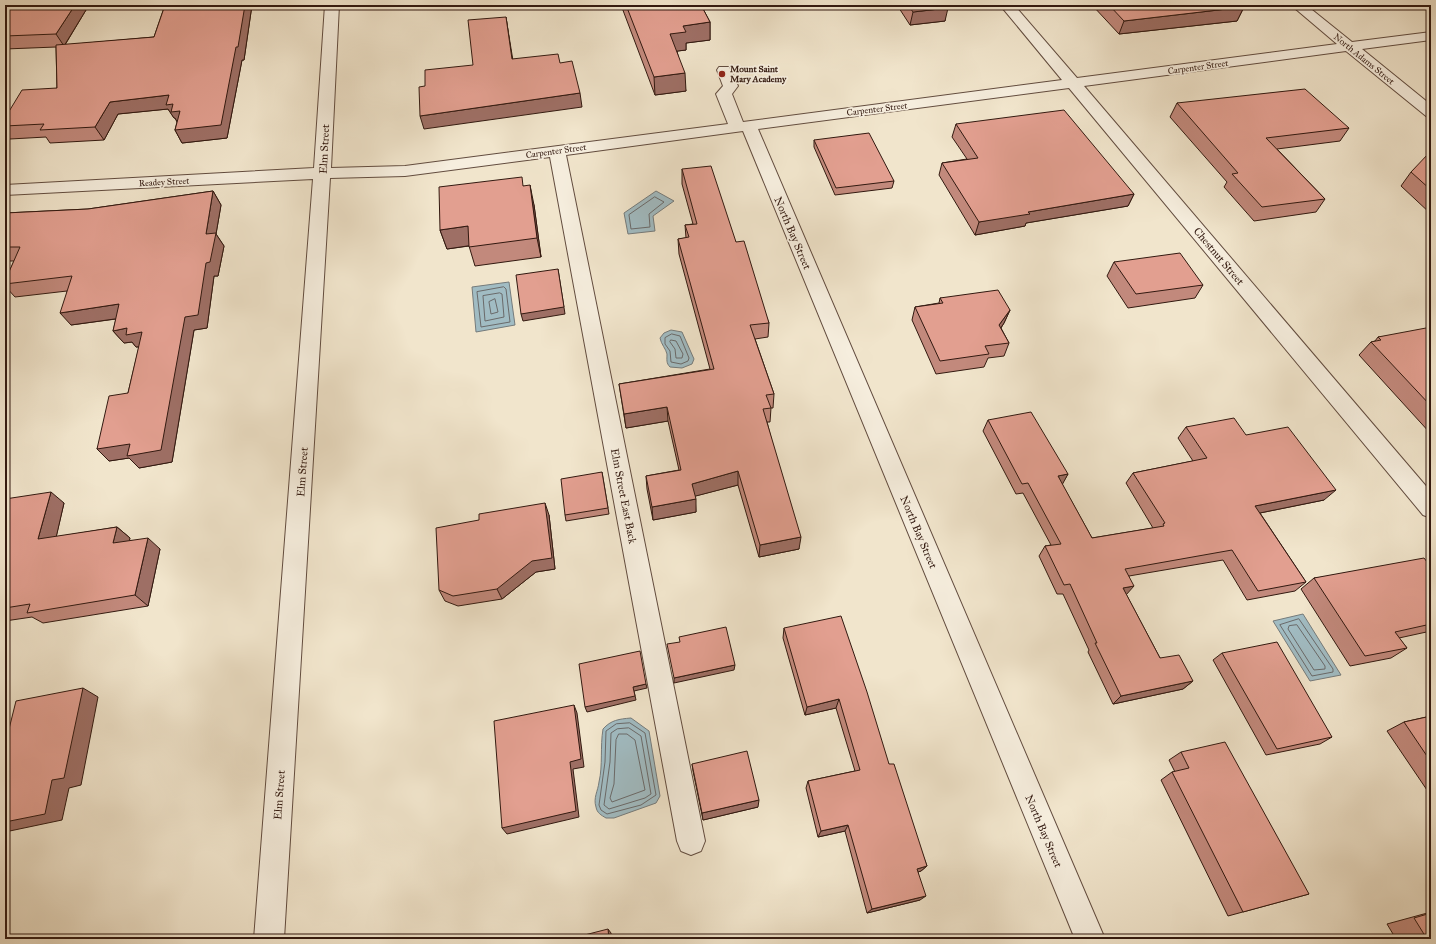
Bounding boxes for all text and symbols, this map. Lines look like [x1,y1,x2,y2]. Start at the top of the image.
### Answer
street label: North Adams Street [1332,31,1398,87]
street label: Carpenter Street [1167,57,1230,76]
place label: Mount Saint Mary Academy [730,63,787,85]
marker: Mount Saint Mary Academy [717,69,727,79]
street label: Carpenter Street [846,99,909,118]
street label: Elm Street [317,124,332,174]
street label: Carpenter Street [525,141,588,160]
street label: Readey Street [138,175,190,188]
street label: North Bay Street [771,195,814,272]
street label: Chestnut Street [1191,225,1247,288]
street label: Elm Street [294,447,311,497]
street label: Elm Street East Back [608,447,639,546]
street label: North Bay Street [897,494,940,571]
street label: Elm Street [271,770,288,820]
street label: North Bay Street [1022,793,1065,870]

